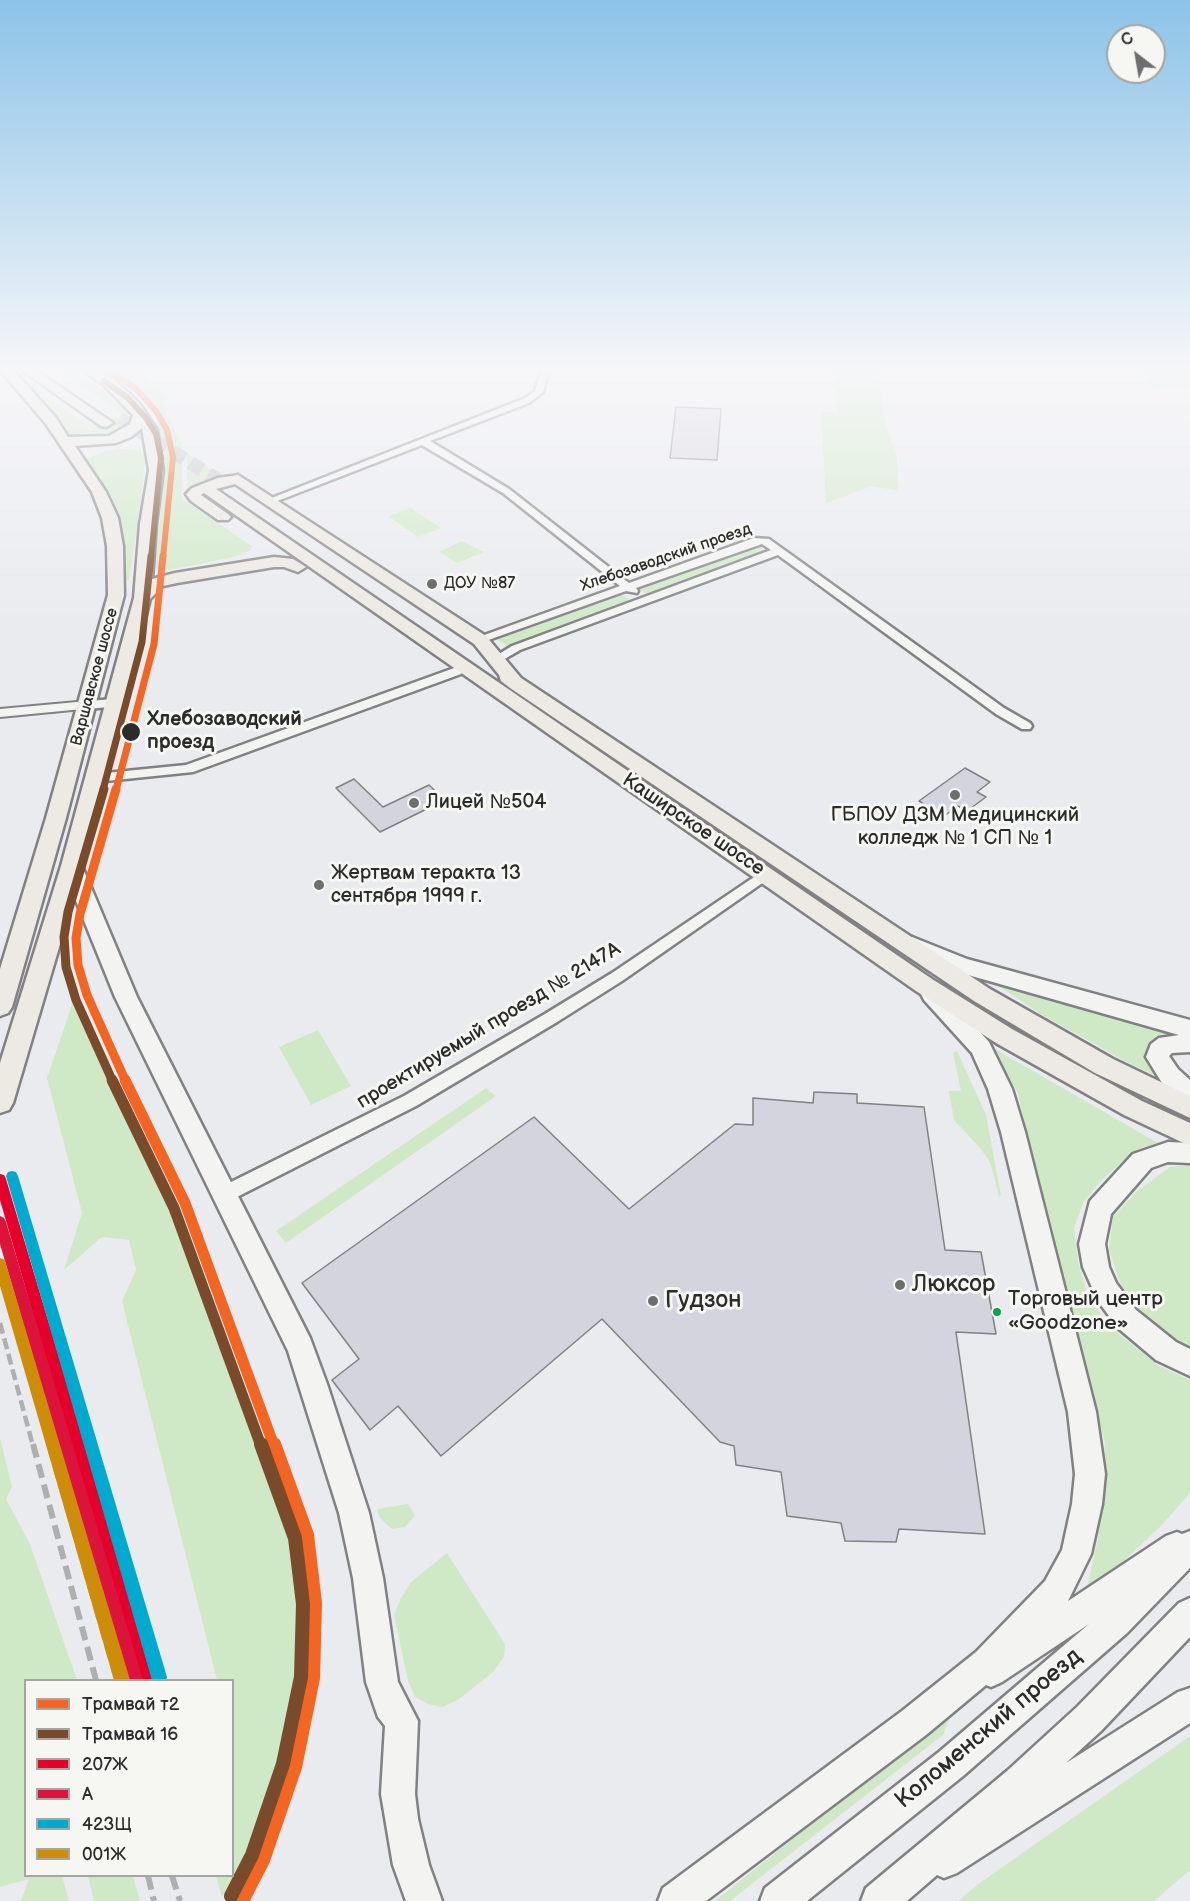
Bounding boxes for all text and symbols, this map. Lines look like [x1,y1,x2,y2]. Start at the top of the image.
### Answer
north arrow [1106,24,1166,84]
text: С [1118,29,1137,51]
street label: Хлебозаводский проезд [578,520,754,596]
place label: ДОУ №87 [444,574,515,594]
marker: ДОУ №87 [425,577,439,591]
street label: Варшавское шоссе [67,606,123,748]
place label: Хлебозаводский проезд [147,708,302,755]
marker: Хлебозаводский проезд [120,721,142,743]
street label: Каширское шоссе [617,769,769,881]
marker: ГБПОУ ДЗМ Медицинский колледж № 1 СП № 1 [948,788,962,802]
place label: Лицей №504 [426,791,546,815]
marker: Лицей №504 [407,796,421,810]
place label: ГБПОУ ДЗМ Медицинский колледж № 1 СП № 1 [831,804,1079,851]
place label: Жертвам теракта 13 сентября 1999 г. [331,862,521,909]
marker: Жертвам теракта 13 сентября 1999 г. [312,878,326,892]
street label: проектируемый проезд № 2147А [353,938,625,1114]
place label: Люксор [912,1271,995,1299]
marker: Люксор [893,1278,907,1292]
place label: Гудзон [665,1287,742,1315]
place label: Торговый центр «Goodzone» [1008,1287,1163,1337]
marker: Гудзон [646,1294,660,1308]
marker: Торговый центр «Goodzone» [991,1306,1003,1318]
street label: Коломенский проезд [890,1643,1088,1815]
legend [24,1679,234,1877]
text: Трамвай т2 [82,1694,179,1715]
text: Трамвай 16 [82,1724,178,1745]
text: 207Ж [82,1754,128,1775]
text: A [82,1784,93,1805]
text: 423Щ [82,1814,132,1835]
text: 001Ж [82,1844,126,1865]

